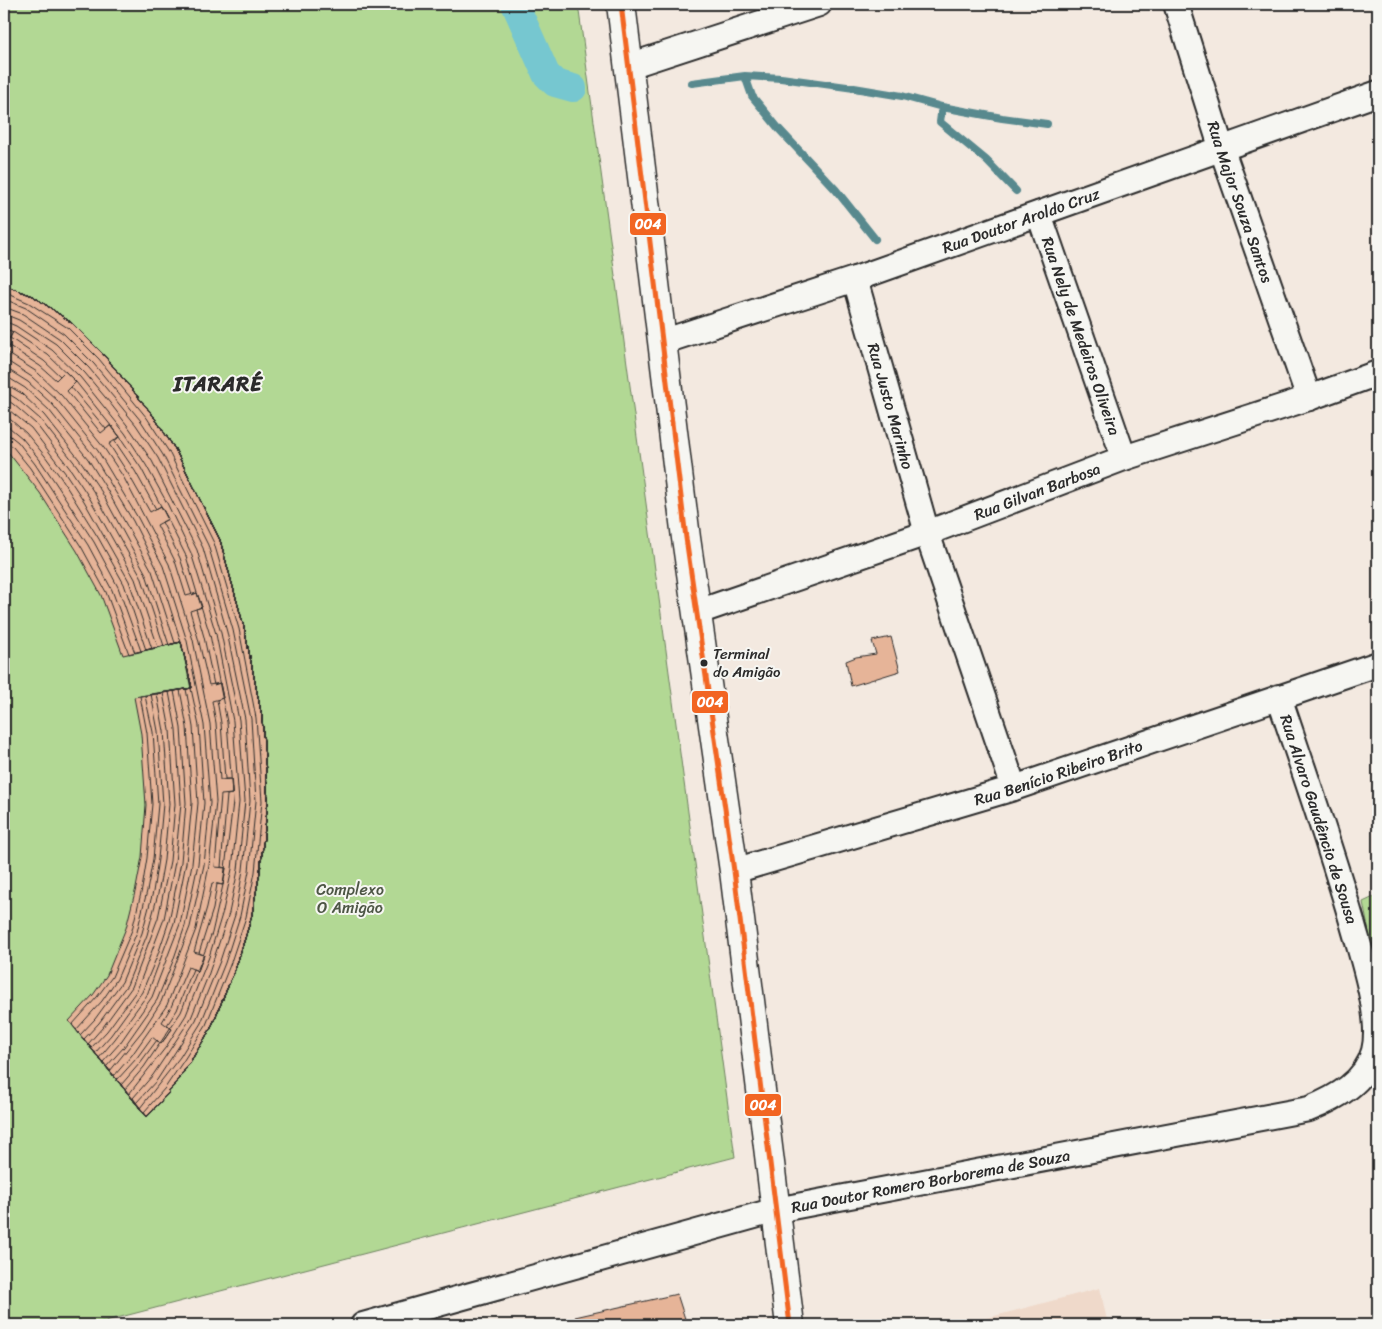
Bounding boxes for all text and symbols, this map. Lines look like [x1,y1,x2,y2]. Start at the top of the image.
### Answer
street label: Rua Major Souza Santos [1199,117,1282,287]
street label: Rua Doutor Aroldo Cruz [938,179,1104,261]
line badge: 004 [629,212,667,236]
text: 004 [635,212,661,237]
street label: Rua Nely de Medeiros Oliveira [1033,232,1129,439]
street label: Rua Justo Marinho [859,339,923,473]
district label: ITARARÉ [172,365,264,403]
street label: Rua Gilvan Barbosa [969,454,1105,528]
place label: Terminal do Amigão [713,641,781,685]
marker: Terminal do Amigão [699,658,709,668]
line badge: 004 [691,690,729,714]
text: 004 [697,690,723,715]
street label: Rua Alvaro Gaudêncio de Sousa [1271,710,1367,928]
street label: Rua Benício Ribeiro Brito [971,731,1146,814]
park label: Complexo O Amigão [316,875,384,922]
line badge: 004 [744,1093,782,1117]
text: 004 [750,1093,776,1118]
street label: Rua Doutor Romero Borborema de Souza [789,1140,1072,1221]

